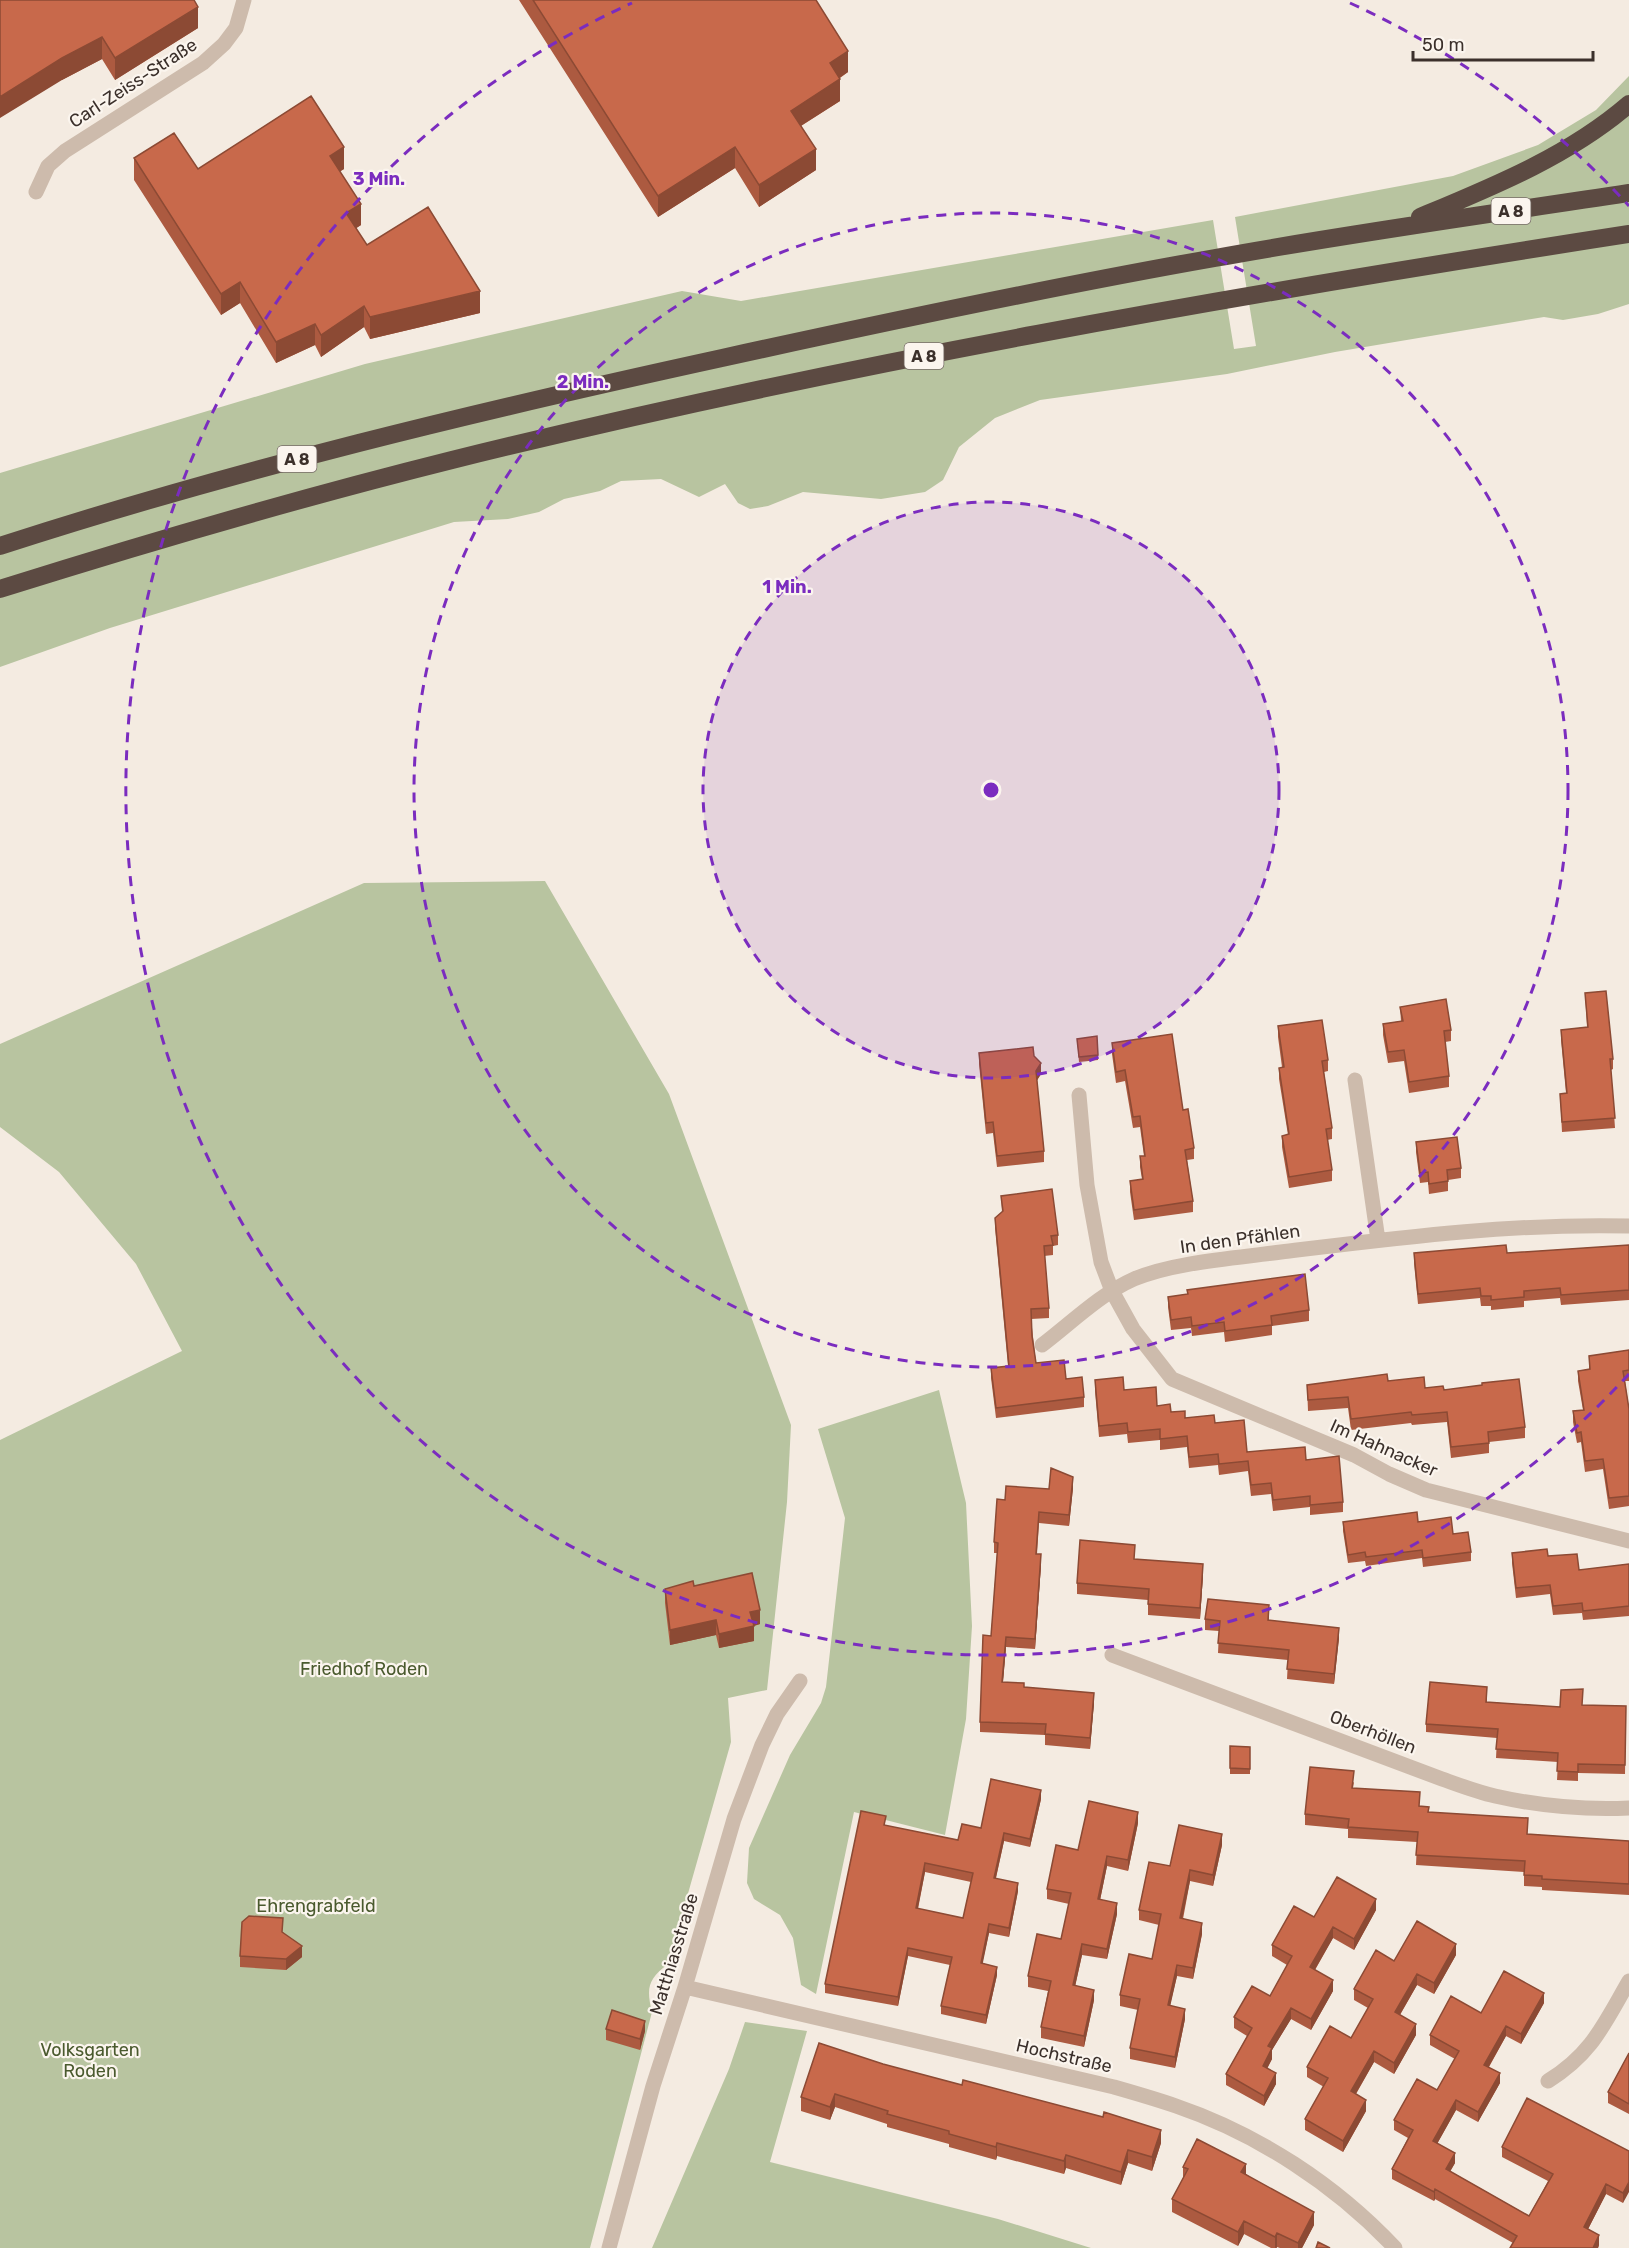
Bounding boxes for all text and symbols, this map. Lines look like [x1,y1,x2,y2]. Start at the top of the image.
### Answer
scale bar [1413,24,1593,62]
street label: Carl-Zeiss-Straße [65,33,201,133]
text: 50 m [1422,34,1465,56]
text: 3 Min. [353,168,405,190]
road number: A 8 [1492,198,1530,224]
road number: A 8 [904,343,944,369]
text: 2 Min. [557,371,609,393]
road number: A 8 [278,446,316,472]
text: 1 Min. [762,576,812,598]
centre of rings [981,780,1001,800]
street label: In den Pfählen [1179,1220,1301,1258]
street label: Im Hahnacker [1327,1414,1441,1482]
park label: Friedhof Roden [300,1658,428,1680]
street label: Oberhöllen [1327,1705,1419,1759]
street label: Matthiasstraße [645,1890,703,2018]
park label: Ehrengrabfeld [256,1895,376,1917]
street label: Hochstraße [1014,2034,1114,2078]
park label: Volksgarten Roden [40,2039,140,2082]

